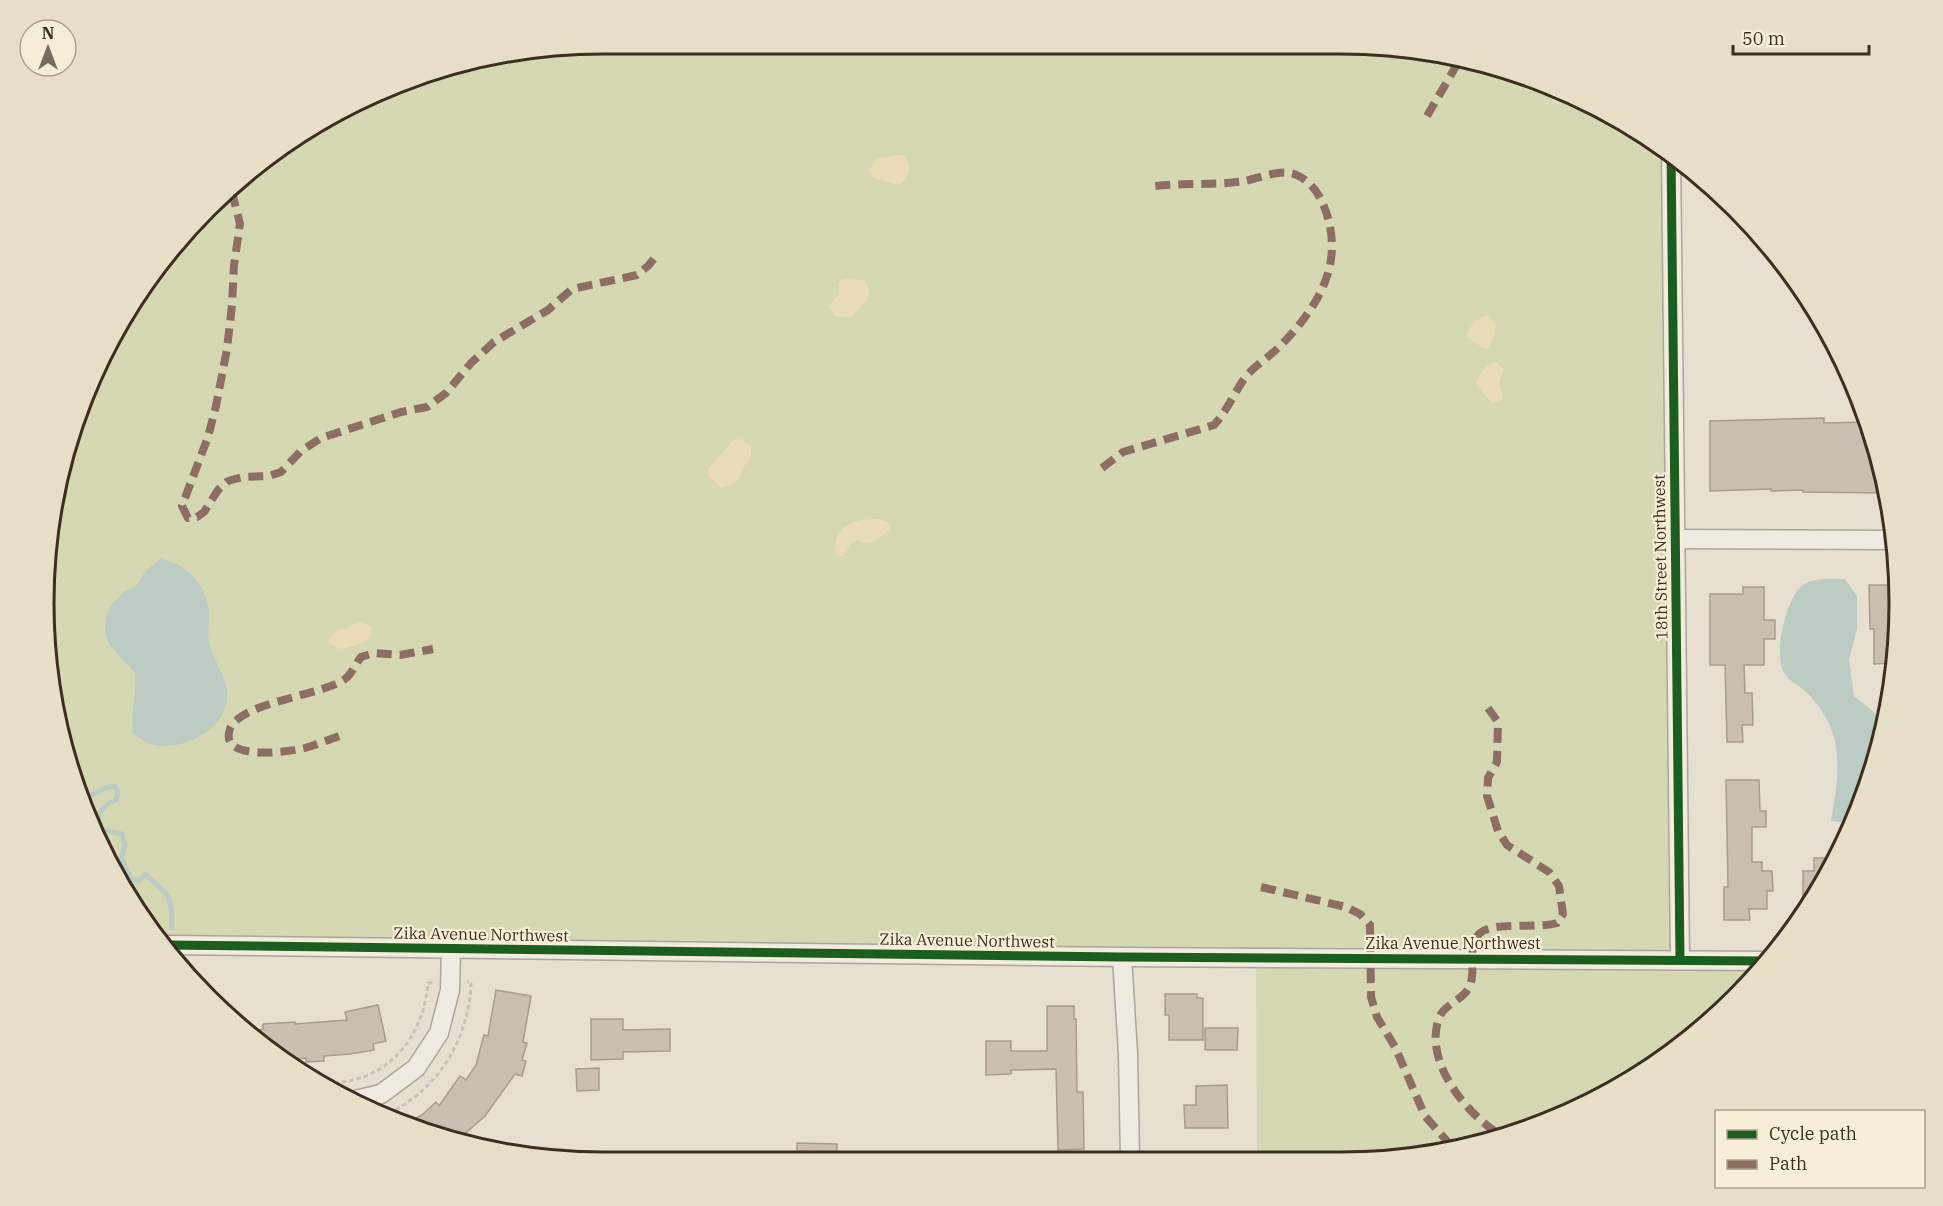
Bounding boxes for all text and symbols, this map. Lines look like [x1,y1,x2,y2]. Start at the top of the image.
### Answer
north arrow [18,18,78,78]
scale bar [1733,18,1870,56]
text: N [42,23,54,43]
text: 50 m [1742,27,1785,50]
street label: 18th Street Northwest [1649,474,1671,640]
street label: Zika Avenue Northwest [393,922,569,946]
street label: Zika Avenue Northwest [879,928,1055,952]
street label: Zika Avenue Northwest [1365,933,1541,953]
legend [1715,1110,1925,1188]
text: Cycle path [1769,1122,1857,1145]
text: Path [1769,1152,1807,1175]

